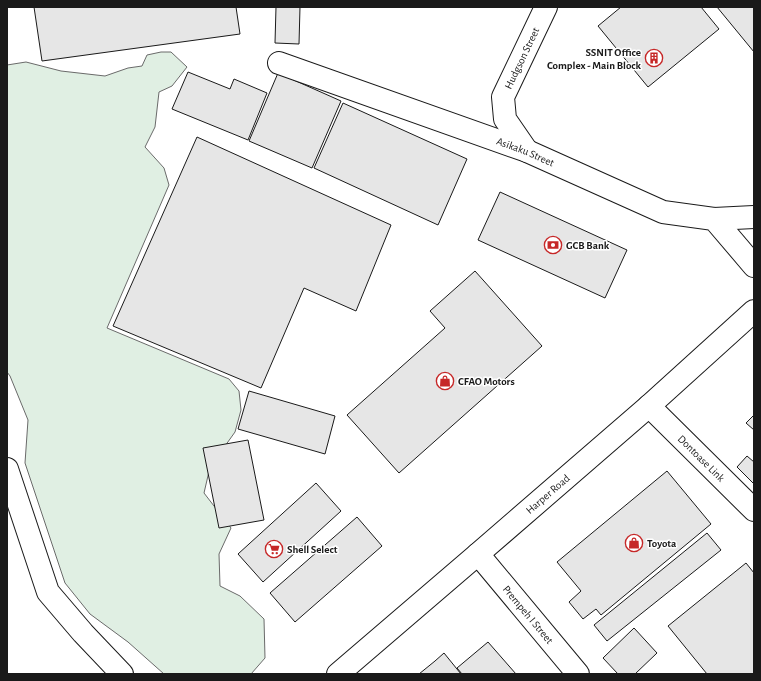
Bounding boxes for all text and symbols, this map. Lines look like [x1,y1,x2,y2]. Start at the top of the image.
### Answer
street label: Hudgson Street [503,25,542,91]
place label: SSNIT Office Complex - Main Block [547,47,642,71]
building icon: SSNIT Office Complex - Main Block [644,48,664,68]
street label: Asikaku Street [495,136,556,169]
bank icon: GCB Bank [543,235,563,255]
place label: GCB Bank [566,240,610,251]
shop icon: CFAO Motors [435,371,455,391]
place label: CFAO Motors [458,376,515,387]
street label: Dontoase Link [676,433,727,484]
street label: Harper Road [524,472,572,516]
shop icon: Toyota [624,533,644,553]
place label: Toyota [647,538,677,549]
supermarket icon: Shell Select [264,539,284,559]
place label: Shell Select [287,544,338,555]
street label: Prempeh I Street [501,584,556,646]

